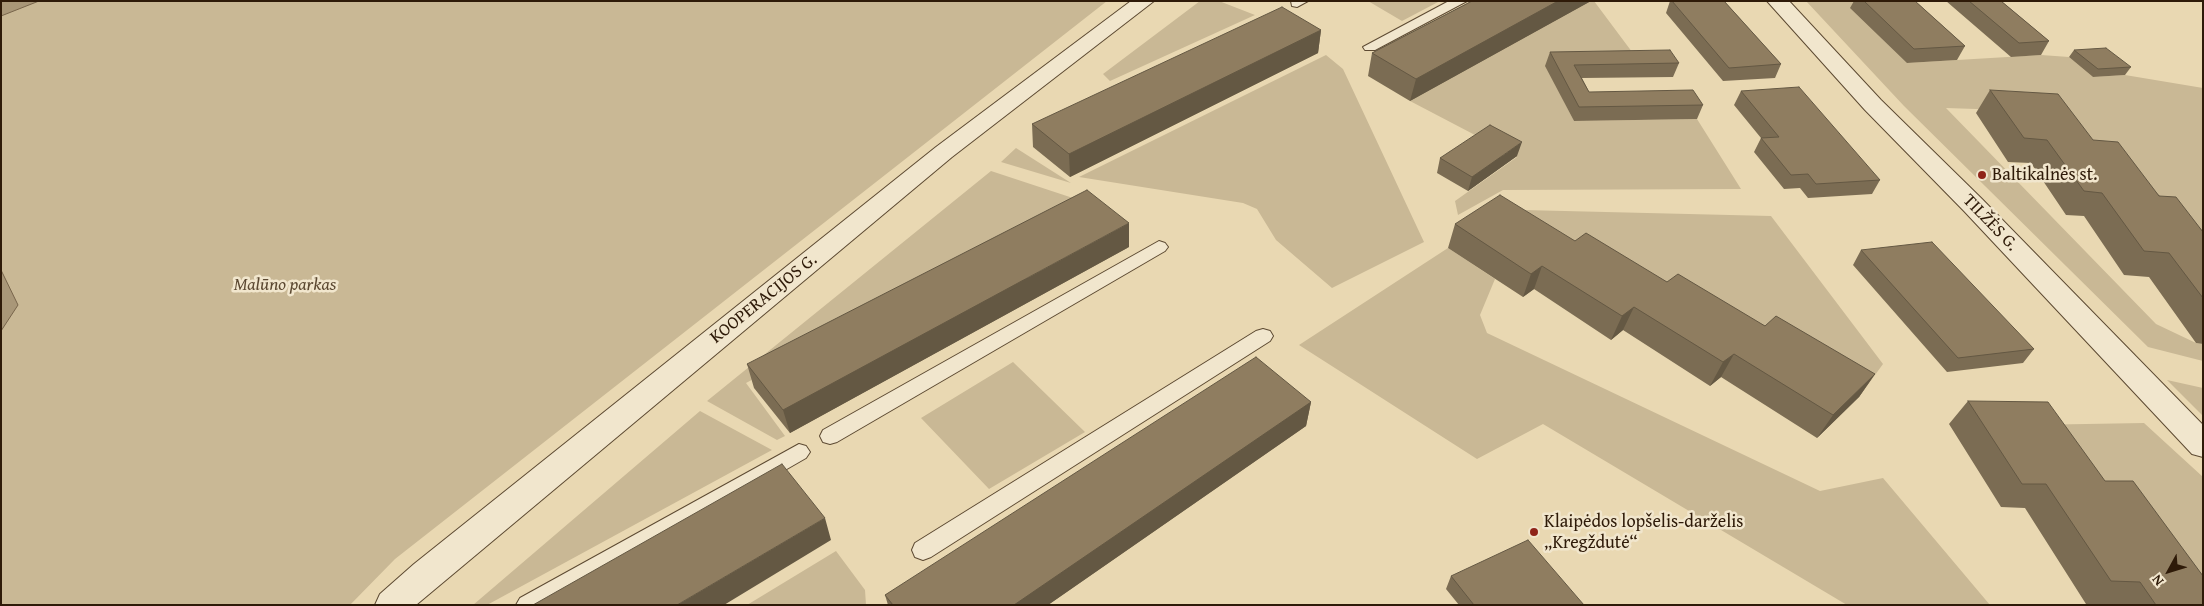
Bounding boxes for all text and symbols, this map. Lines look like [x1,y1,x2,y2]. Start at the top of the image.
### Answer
place label: Baltikalnės st. [1992,164,2097,186]
marker: Baltikalnės st. [1976,169,1988,181]
street label: TILŽĖS G. [1958,190,2022,256]
street label: KOOPERACIJOS G. [706,249,822,349]
park label: Malūno parkas [234,274,336,296]
place label: Klaipėdos lopšelis-darželis „Kregždutė“ [1544,511,1743,554]
marker: Klaipėdos lopšelis-darželis „Kregždutė“ [1528,526,1540,538]
north arrow [2144,546,2194,596]
text: N [2147,571,2168,590]

